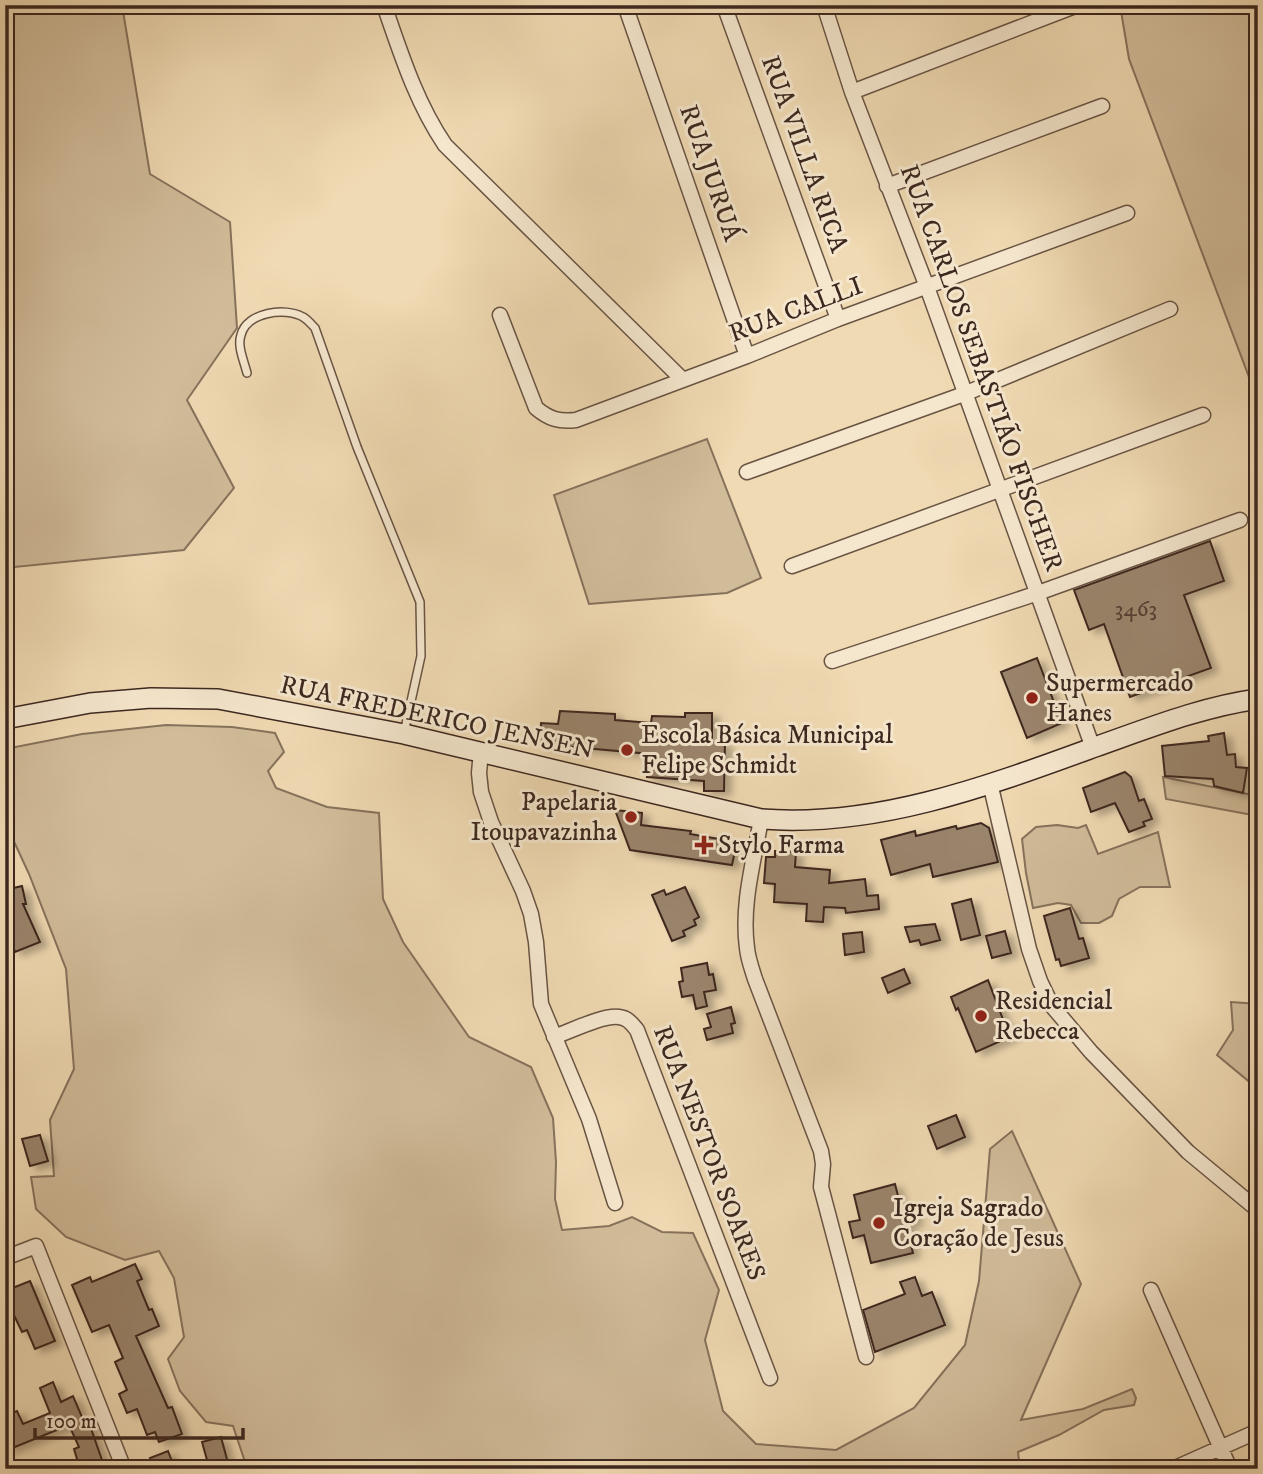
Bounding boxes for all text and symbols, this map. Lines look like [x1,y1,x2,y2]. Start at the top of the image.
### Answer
street label: RUA VILLA RICA [753,51,855,257]
street label: RUA JURUÁ [671,100,750,246]
street label: RUA CARLOS SEBASTIÃO FISCHER [892,160,1071,576]
street label: RUA CALLI [725,269,867,351]
house number: 3463 [1115,595,1157,624]
place label: Supermercado Hanes [1046,667,1193,730]
street label: RUA FREDERICO JENSEN [277,669,597,767]
marker: Supermercado Hanes [1024,690,1040,706]
place label: Escola Básica Municipal Felipe Schmidt [641,719,893,782]
marker: Escola Básica Municipal Felipe Schmidt [619,742,635,758]
place label: Papelaria Itoupavazinha [470,786,617,849]
marker: Papelaria Itoupavazinha [623,809,639,825]
place label: Stylo Farma [718,829,844,862]
marker: Stylo Farma [696,837,712,853]
place label: Residencial Rebecca [995,985,1112,1048]
marker: Residencial Rebecca [973,1008,989,1024]
street label: RUA NESTOR SOARES [645,1021,773,1285]
place label: Igreja Sagrado Coração de Jesus [893,1192,1064,1255]
marker: Igreja Sagrado Coração de Jesus [871,1215,887,1231]
scale bar [35,1397,243,1441]
text: 100 m [46,1409,97,1435]

